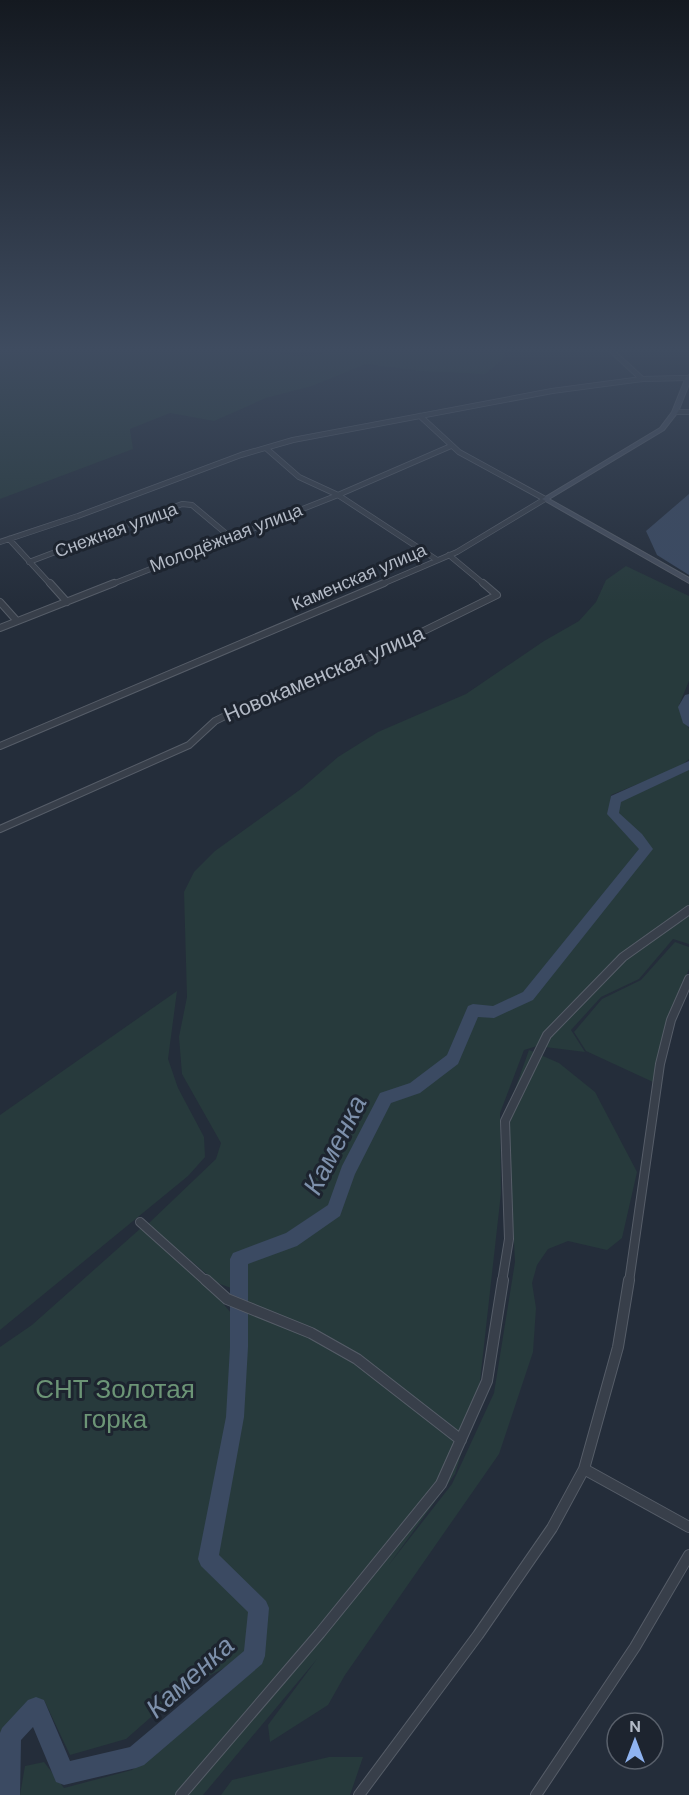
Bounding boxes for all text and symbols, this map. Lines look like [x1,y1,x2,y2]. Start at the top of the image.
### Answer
street label: Снежная улица [51,496,182,563]
street label: Молодёжная улица [146,497,307,578]
street label: Каменская улица [288,537,431,616]
street label: Новокаменская улица [220,619,429,729]
water label: Каменка [295,1089,374,1200]
park label: СНТ Золотая горка [35,1372,195,1436]
water label: Каменка [138,1628,241,1725]
north arrow [605,1711,665,1771]
text: N [629,1716,641,1737]

